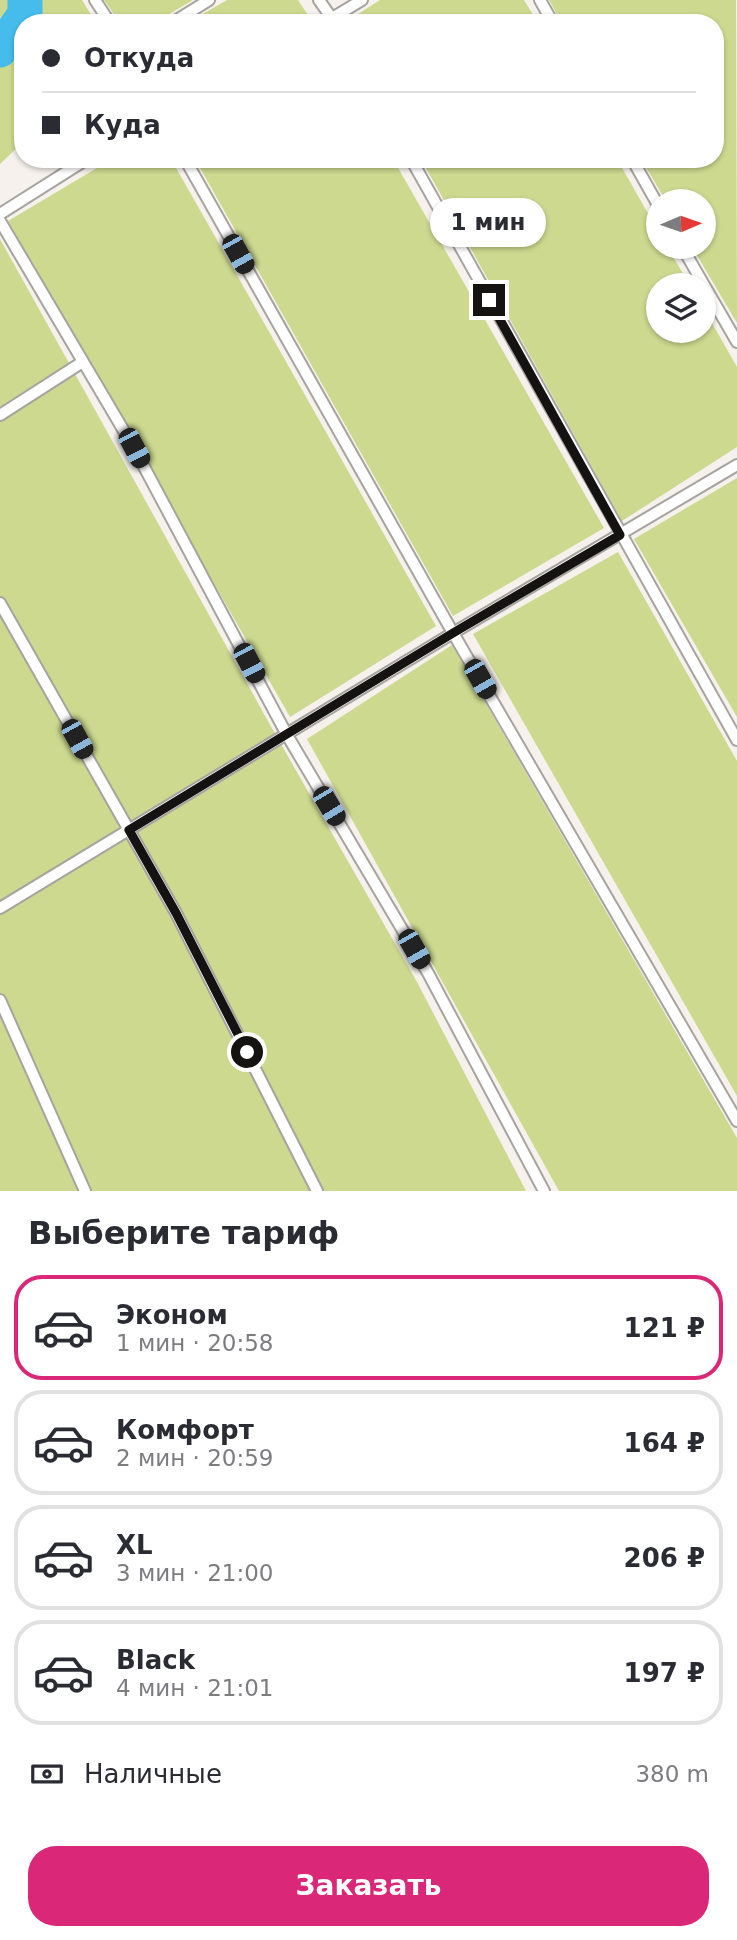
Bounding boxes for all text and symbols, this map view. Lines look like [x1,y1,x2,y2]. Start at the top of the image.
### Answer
text: Откуда [84,43,194,73]
text: Куда [84,110,161,140]
north arrow [646,189,716,259]
map controls [646,189,716,343]
callout: 1 мин [431,198,547,247]
text: 1 мин [451,209,525,235]
car [219,231,258,277]
button: layers [646,273,716,343]
route end [473,284,505,316]
car [115,425,154,471]
car [230,640,269,686]
car [461,656,500,702]
car [58,716,97,762]
car [310,783,349,829]
car [395,926,434,972]
route start [231,1036,263,1068]
text: Выберите тариф [28,1214,339,1252]
icon: car [32,1296,95,1359]
text: Эконом [116,1300,228,1330]
text: 121 ₽ [624,1313,705,1343]
text: 1 мин · 20:58 [116,1330,274,1356]
icon: car [32,1411,95,1474]
text: Комфорт [116,1415,254,1445]
text: 164 ₽ [624,1428,705,1458]
text: 2 мин · 20:59 [116,1445,274,1471]
icon: car [32,1526,95,1589]
text: XL [116,1530,153,1560]
text: 206 ₽ [624,1543,705,1573]
text: 3 мин · 21:00 [116,1560,274,1586]
icon: car [32,1641,95,1704]
text: Black [116,1645,195,1675]
text: 197 ₽ [624,1658,705,1688]
text: 4 мин · 21:01 [116,1675,274,1701]
icon: cash [28,1755,66,1793]
text: Наличные [84,1759,222,1789]
text: 380 m [635,1761,709,1787]
button: Заказать [28,1846,709,1926]

